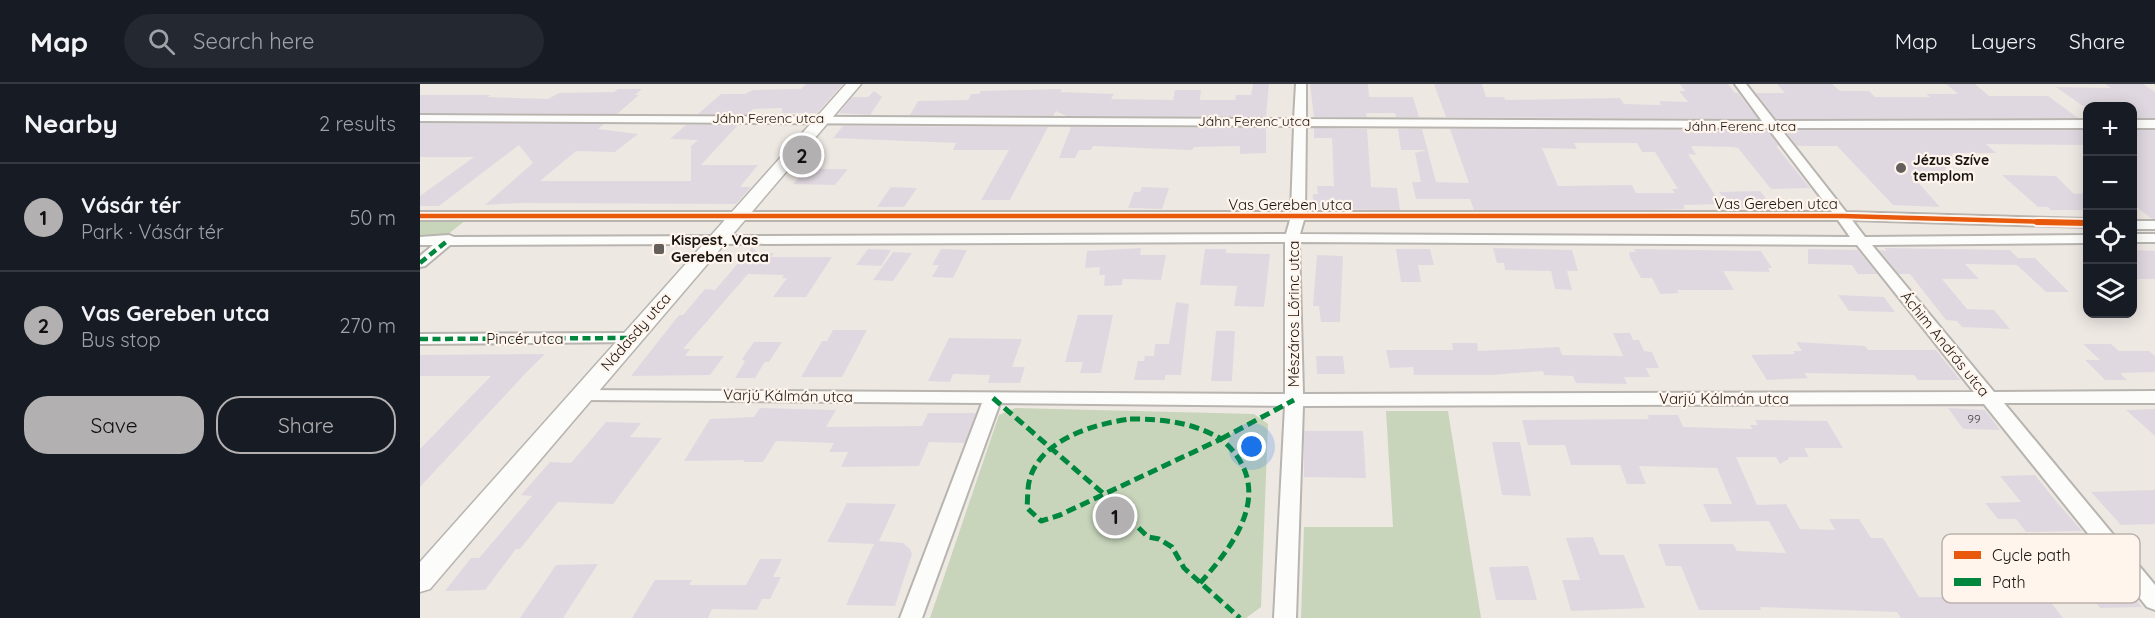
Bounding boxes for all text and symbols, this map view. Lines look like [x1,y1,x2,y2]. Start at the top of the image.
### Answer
search box [124,14,544,68]
text: Map [30,24,88,59]
icon: search [145,25,178,58]
text: Search here [193,27,315,55]
text: Map [1895,28,1938,54]
text: Layers [1971,28,2036,54]
text: Share [2069,28,2125,54]
map controls [2083,102,2137,318]
button: + [2083,102,2137,156]
text: Nearby [24,107,118,140]
street label: Jáhn Ferenc utca [712,109,824,127]
text: 2 results [319,111,396,136]
street label: Jáhn Ferenc utca [1198,112,1310,130]
street label: Jáhn Ferenc utca [1684,117,1796,135]
pin: 2 [782,132,821,178]
place label: Jézus Szíve templom [1913,151,1989,185]
button: − [2083,156,2137,210]
marker: Jézus Szíve templom [1894,161,1908,175]
text: Vásár tér [81,191,181,219]
street label: Vas Gereben utca [1714,194,1838,213]
street label: Vas Gereben utca [1228,195,1352,214]
text: 1 [40,205,47,230]
text: 50 m [350,205,396,230]
button: locate [2083,210,2137,264]
text: Park · Vásár tér [81,219,224,244]
place label: Kispest, Vas Gereben utca [671,230,769,266]
street label: Mészáros Lőrinc utca [1284,241,1303,387]
marker: Kispest, Vas Gereben utca [652,242,666,256]
button: layers [2083,264,2137,318]
street label: Áchim András utca [1897,287,1994,400]
street label: Nádasdy utca [597,289,675,375]
text: Vas Gereben utca [81,299,270,327]
text: 2 [38,313,49,338]
text: 270 m [339,313,396,338]
text: Bus stop [81,327,161,352]
street label: Pincér utca [486,329,564,348]
street label: Varjú Kálmán utca [723,385,853,406]
street label: Varjú Kálmán utca [1659,389,1789,408]
button: Save [24,396,204,454]
button: Share [216,396,396,454]
house number: 99 [1967,411,1981,426]
your location [1237,432,1266,461]
pin: 1 [1096,494,1134,538]
legend [1942,534,2140,603]
text: Cycle path [1992,545,2071,565]
text: Path [1992,572,2026,592]

